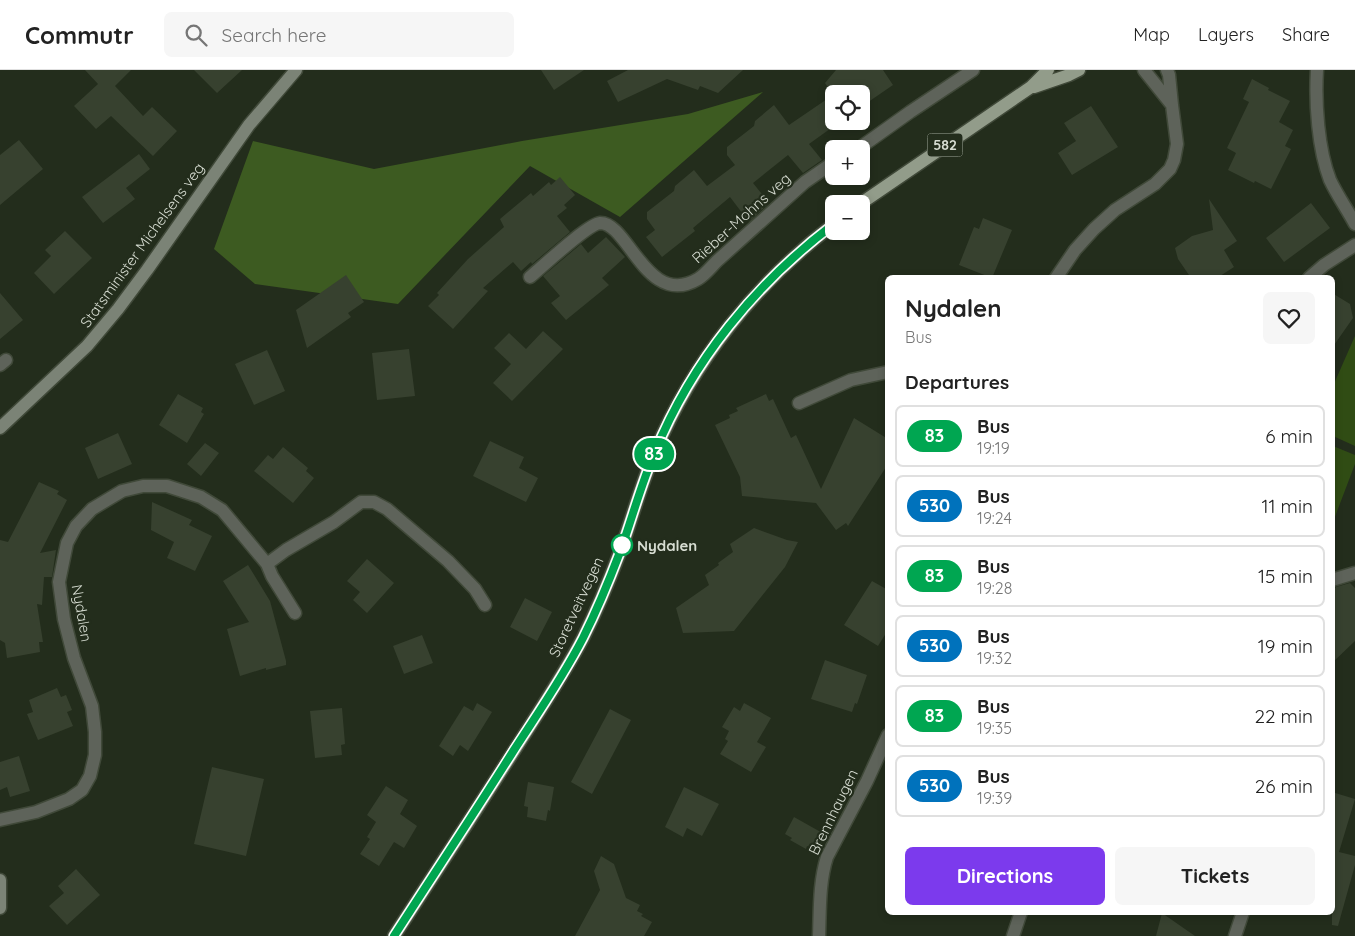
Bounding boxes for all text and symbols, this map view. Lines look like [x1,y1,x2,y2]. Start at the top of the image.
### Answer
search box [164,12,514,57]
text: Commutr [25,20,134,50]
icon: search [182,21,210,49]
text: Search here [222,23,327,47]
text: Map [1133,23,1170,46]
text: Layers [1198,23,1254,46]
text: Share [1282,23,1330,46]
map controls [825,85,870,240]
button: locate [825,85,870,130]
road number: 582 [928,134,962,156]
button: + [825,140,870,185]
street label: Statsminister Michelsens veg [76,159,208,331]
street label: Rieber-Mohns veg [688,169,794,267]
button: − [825,195,870,240]
button: heart [1263,292,1315,344]
text: Nydalen [905,293,1001,323]
text: Bus [905,327,932,347]
text: Departures [905,370,1009,394]
text: Bus [977,414,1010,438]
text: 83 [925,424,944,447]
text: 6 min [1265,424,1313,448]
line badge: 83 [632,438,676,470]
text: 19:19 [977,438,1010,458]
text: 83 [644,442,664,465]
text: Bus [977,484,1010,508]
text: 530 [919,494,950,517]
text: 11 min [1261,494,1313,518]
text: 19:24 [977,508,1012,528]
marker: Nydalen [611,534,633,556]
place label: Nydalen [637,536,697,555]
street label: Storetveitvegen [544,554,608,660]
text: Bus [977,554,1010,578]
text: 83 [925,564,944,587]
text: 15 min [1258,564,1313,588]
text: 19:28 [977,578,1012,598]
street label: Nydalen [68,583,96,643]
text: Bus [977,624,1010,648]
text: 530 [919,634,950,657]
text: 19 min [1258,634,1313,658]
text: 19:32 [977,648,1012,668]
text: Bus [977,694,1010,718]
text: 83 [925,704,944,727]
text: 22 min [1254,704,1313,728]
text: 19:35 [977,718,1012,738]
text: Bus [977,764,1010,788]
street label: Brennhaugen [804,766,862,858]
text: 530 [919,774,950,797]
text: 26 min [1255,774,1313,798]
text: 19:39 [977,788,1012,808]
button: Directions [905,847,1105,905]
button: Tickets [1115,847,1315,905]

